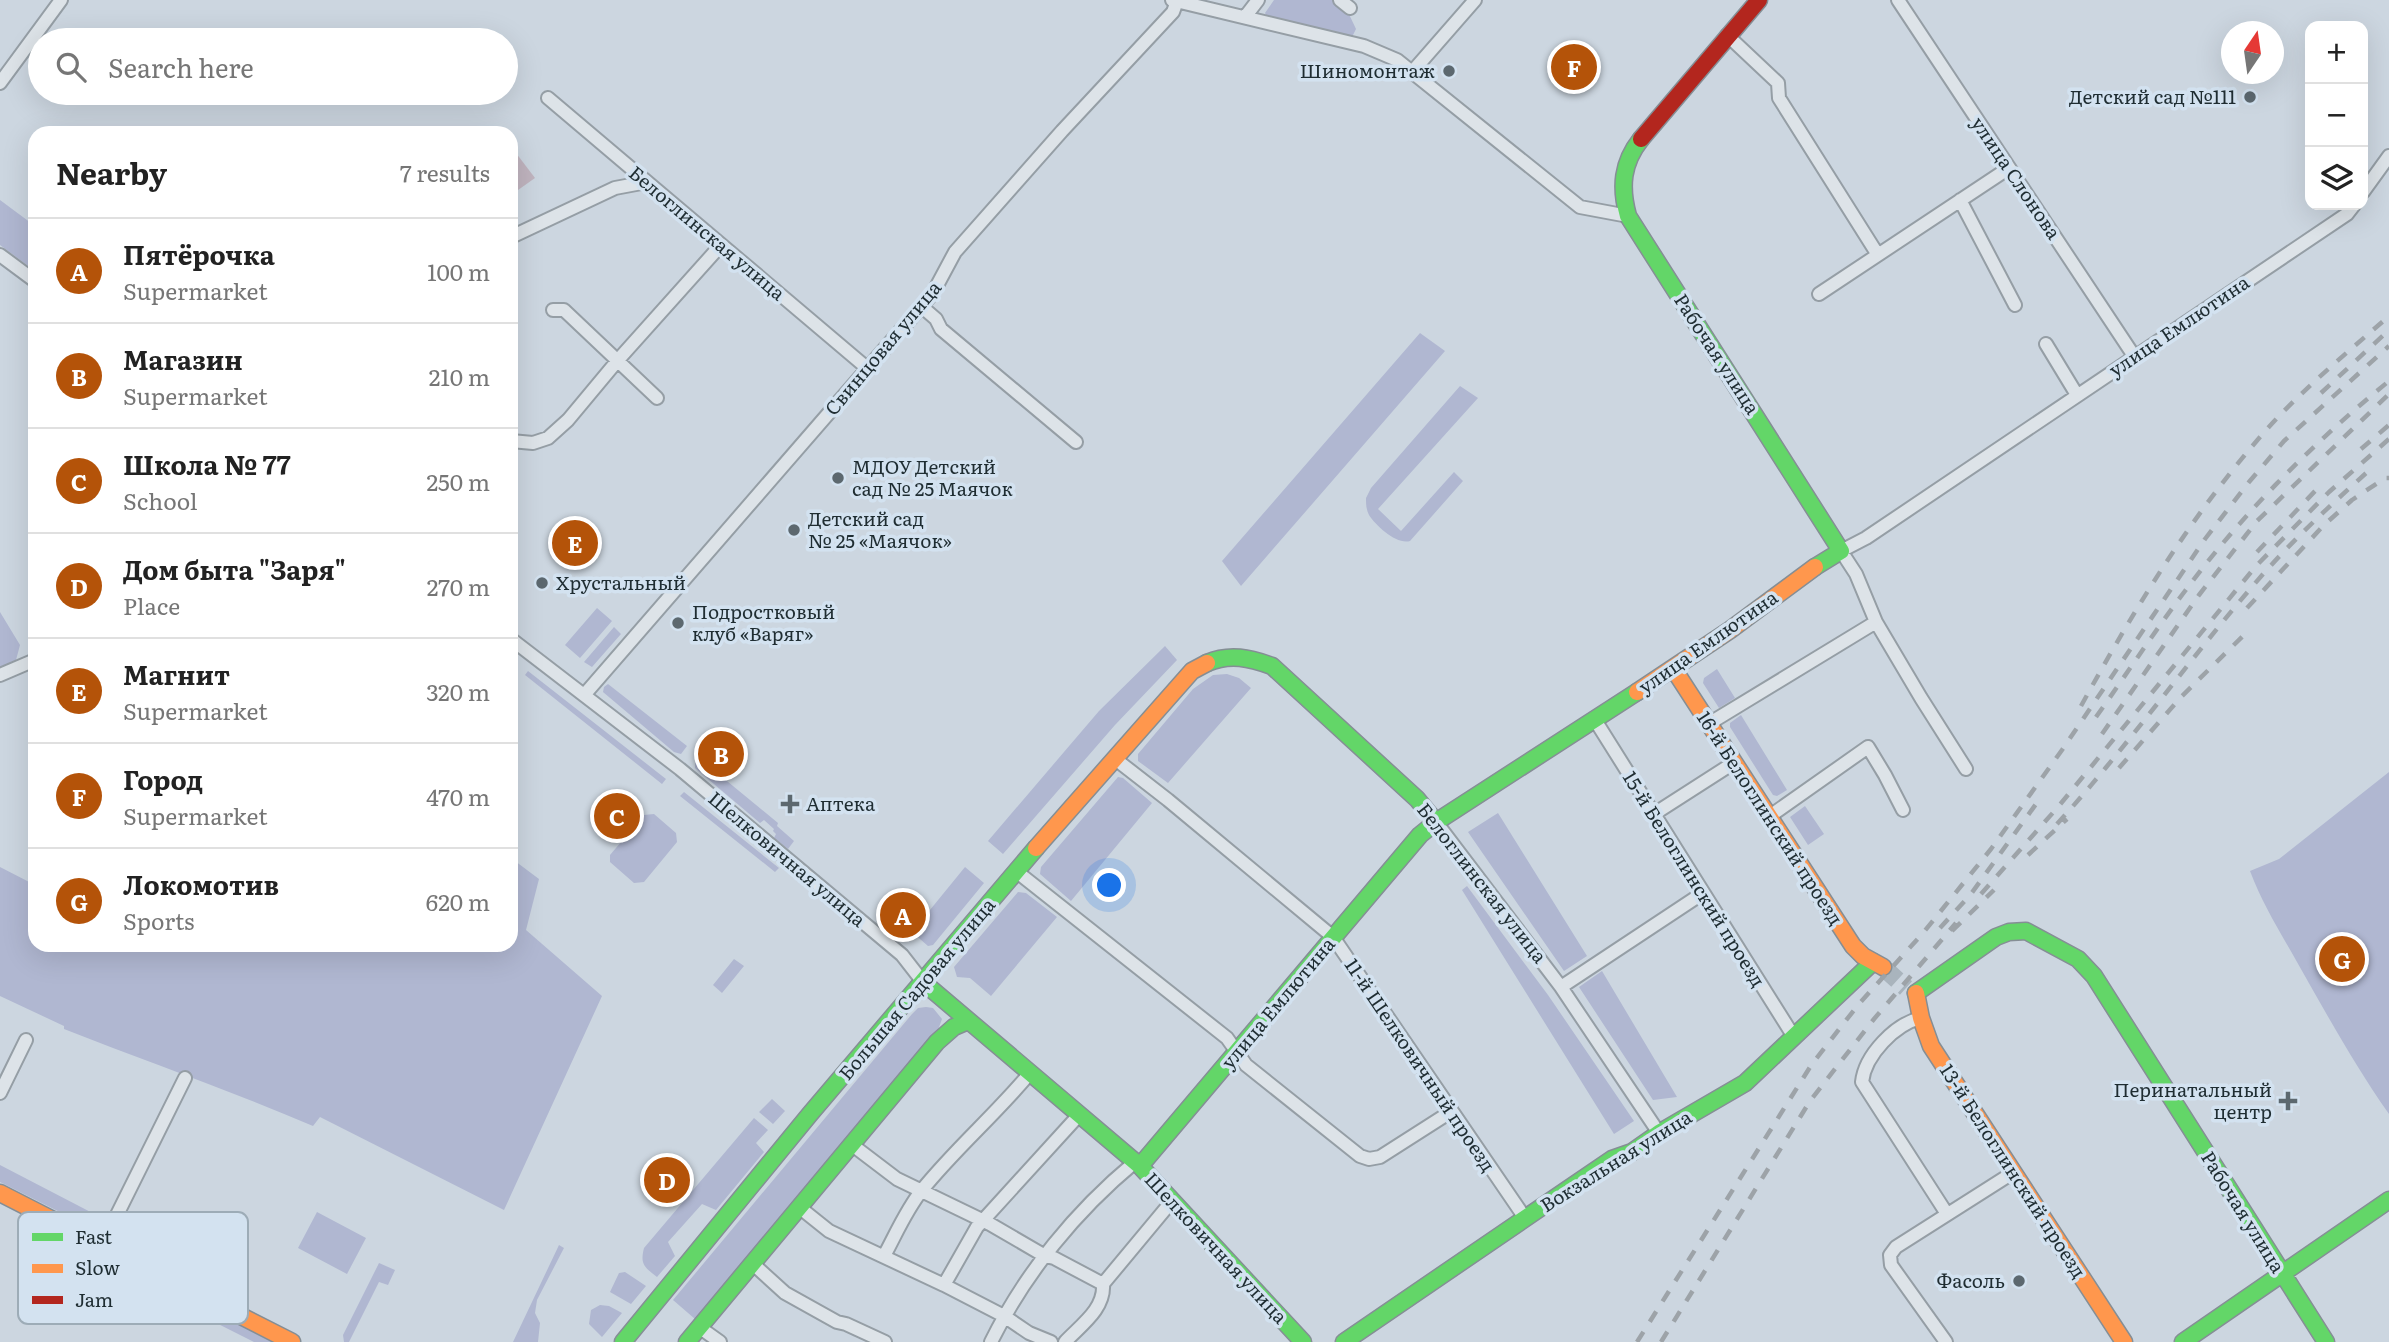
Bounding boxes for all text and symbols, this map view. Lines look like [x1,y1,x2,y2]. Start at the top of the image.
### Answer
north arrow [2221,21,2284,84]
map controls [2305,21,2368,210]
button: + [2305,21,2368,84]
search box [28,28,518,105]
pin: F [1551,41,1597,93]
text: Search here [108,47,254,86]
icon: search [52,48,90,86]
place label: Шиномонтаж [1300,56,1435,84]
marker: Шиномонтаж [1441,63,1457,79]
place label: Детский сад №111 [2069,82,2236,110]
button: − [2305,84,2368,147]
marker: Детский сад №111 [2242,89,2258,105]
street label: улица Слонова [1965,110,2069,245]
button: layers [2305,147,2368,210]
text: Nearby [56,150,167,194]
text: 7 results [400,155,490,189]
street label: Белоглинская улица [623,158,793,307]
text: Пятёрочка [123,234,275,273]
text: A [70,254,88,288]
text: 100 m [427,254,490,288]
street label: улица Емлютина [2103,267,2255,383]
text: Supermarket [123,273,267,307]
street label: Свинцовая улица [817,273,947,421]
street label: Рабочая улица [1668,288,1768,420]
text: Магазин [123,339,243,378]
text: B [71,359,87,393]
text: 210 m [429,359,490,393]
text: Supermarket [123,378,267,412]
text: Школа № 77 [123,444,291,483]
place label: МДОУ Детский сад № 25 Маячок [852,452,1013,502]
text: C [71,464,87,498]
text: 250 m [426,464,490,498]
marker: МДОУ Детский сад № 25 Маячок [830,470,846,486]
text: School [123,483,197,517]
place label: Детский сад № 25 «Маячок» [808,504,952,554]
pin: E [552,517,598,569]
marker: Детский сад № 25 «Маячок» [786,522,802,538]
text: Дом быта "Заря" [123,549,346,588]
place label: Хрустальный [556,568,686,596]
text: D [70,569,88,603]
text: 270 m [427,569,490,603]
marker: Хрустальный [534,575,550,591]
street label: улица Емлютина [1632,582,1783,700]
text: Place [123,588,180,622]
place label: Подростковый клуб «Варяг» [692,597,835,647]
marker: Подростковый клуб «Варяг» [670,615,686,631]
text: Магнит [123,654,230,693]
text: E [71,674,87,708]
text: 320 m [426,674,490,708]
text: Supermarket [123,693,267,727]
street label: 16-й Белоглинский проезд [1691,705,1851,930]
pin: B [698,728,744,780]
text: Город [123,759,203,798]
street label: 15-й Белоглинский проезд [1617,765,1773,992]
text: F [72,779,86,813]
text: 470 m [426,779,490,813]
street label: Шелковичная улица [703,784,873,933]
place label: Аптека [806,789,876,817]
pin: C [594,790,640,842]
marker: Аптека [780,794,800,814]
street label: Белоглинская улица [1411,796,1555,969]
text: Supermarket [123,798,267,832]
text: Локомотив [123,864,279,903]
your location [1092,868,1126,902]
text: G [70,884,88,918]
text: 620 m [426,884,490,918]
pin: A [880,889,926,941]
street label: Большая Садовая улица [832,891,1001,1086]
text: Sports [123,903,194,937]
street label: улица Емлютина [1214,930,1341,1074]
pin: G [2319,933,2365,985]
street label: 11-й Шелковичный проезд [1339,952,1503,1177]
street label: 13-й Белоглинский проезд [1934,1058,2094,1283]
place label: Перинатальный центр [2113,1075,2272,1125]
marker: Перинатальный центр [2278,1091,2298,1111]
street label: Вокзальная улица [1534,1102,1697,1218]
street label: Рабочая улица [2195,1145,2293,1278]
pin: D [644,1154,690,1206]
street label: Шелковичная улица [1139,1165,1295,1330]
legend [18,1212,248,1324]
text: Fast [75,1222,112,1250]
text: Slow [75,1253,120,1281]
place label: Фасоль [1937,1266,2005,1294]
marker: Фасоль [2011,1273,2027,1289]
text: Jam [75,1285,113,1313]

